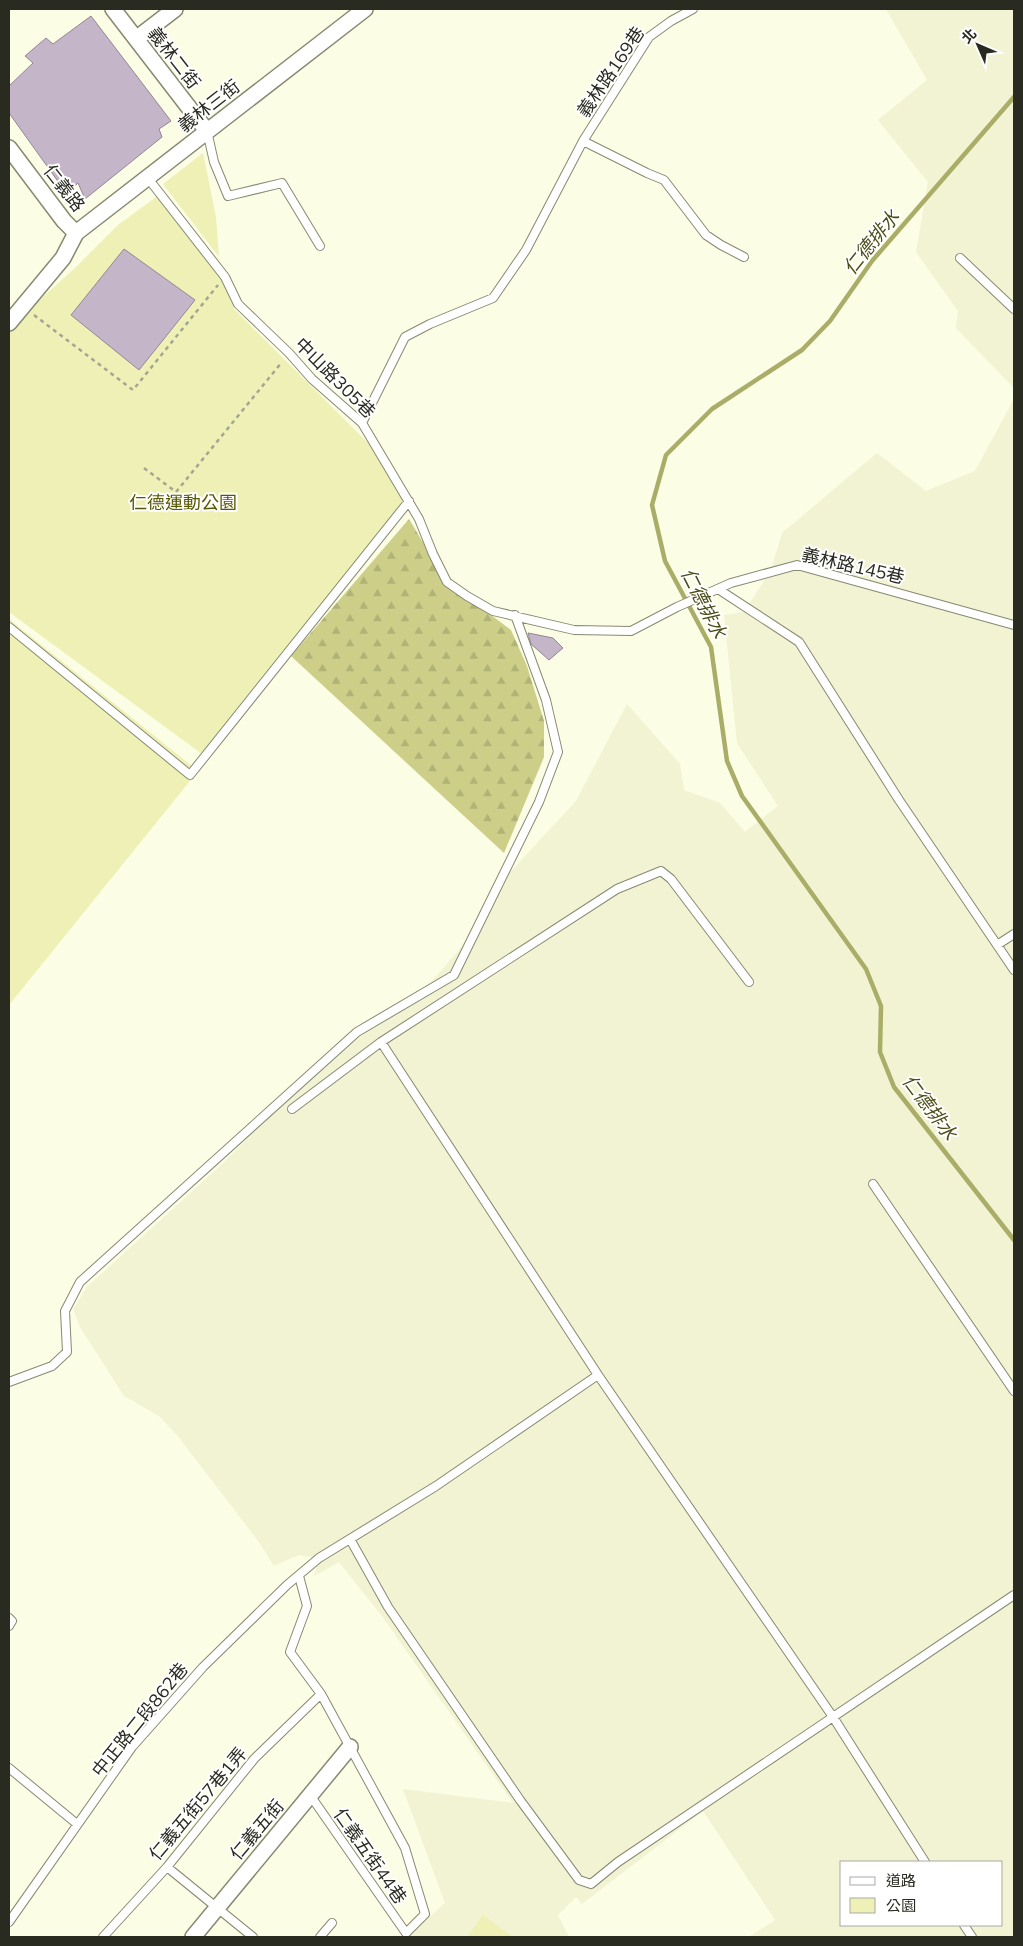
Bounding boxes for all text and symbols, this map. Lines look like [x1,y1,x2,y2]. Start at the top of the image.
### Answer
north arrow [953,20,1003,70]
street label: 義林二街 [143,22,206,93]
street label: 義林路169巷 [572,22,649,121]
text: 北 [957,24,980,47]
street label: 義林三街 [173,74,244,137]
street label: 仁義路 [39,159,90,216]
water label: 仁德排水 [838,204,905,279]
street label: 中山路305巷 [290,333,380,423]
park label: 仁德運動公園 [129,491,237,514]
street label: 義林路145巷 [800,543,907,588]
water label: 仁德排水 [676,564,732,643]
water label: 仁德排水 [898,1069,963,1145]
street label: 中正路二段862巷 [86,1658,193,1781]
street label: 仁義五街57巷1弄 [144,1743,252,1865]
street label: 仁義五街 [225,1795,289,1865]
street label: 仁義五街44巷 [329,1803,412,1908]
legend [840,1861,1003,1926]
text: 道路 [886,1871,916,1890]
text: 公園 [886,1896,916,1915]

